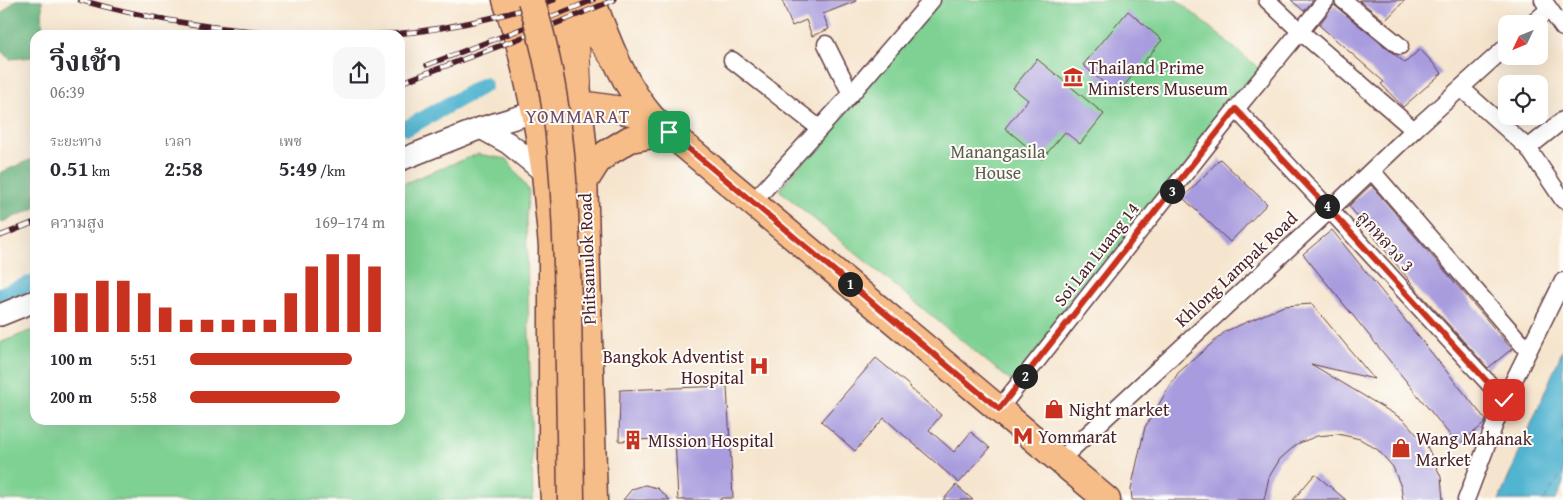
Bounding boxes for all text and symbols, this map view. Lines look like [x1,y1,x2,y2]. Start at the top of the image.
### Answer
north arrow [1498,15,1548,65]
map controls [1498,15,1548,125]
text: วิ่งเช้า [50,40,122,81]
button: share [333,47,385,99]
place label: Thailand Prime Ministers Museum [1088,54,1228,102]
museum icon: Thailand Prime Ministers Museum [1062,66,1084,88]
button: locate [1498,75,1548,125]
text: 06:39 [50,80,85,104]
district label: YOMMARAT [525,102,631,130]
pin [648,111,690,153]
icon: arrive [655,118,683,146]
text: ระยะทาง [50,131,102,151]
text: เวลา [164,131,192,151]
text: เพซ [279,131,302,151]
park label: Manangasila House [950,138,1046,186]
text: 0.51 [50,153,89,184]
text: 2:58 [164,153,203,184]
text: 5:49 [279,153,317,184]
text: km [89,161,110,181]
text: /km [317,161,345,181]
pin: 3 [1160,178,1184,204]
text: 3 [1169,181,1176,201]
street label: Phitsanulok Road [571,192,603,325]
pin: 4 [1314,194,1340,218]
street label: Soi Lan Luang 14 [1047,196,1145,312]
text: 4 [1324,196,1331,216]
street label: ลูกหลวง 3 [1351,204,1421,278]
street label: Khlong Lampak Road [1169,205,1304,333]
text: ความสูง [50,210,105,234]
text: 169–174 m [315,210,385,234]
pin: 1 [838,272,862,296]
text: 1 [847,274,854,294]
place label: Bangkok Adventist Hospital [603,343,745,391]
text: 100 m [50,347,92,371]
text: 5:51 [130,347,157,371]
hospital icon: Bangkok Adventist Hospital [748,355,770,377]
pin: 2 [1012,364,1038,388]
text: 2 [1022,366,1029,386]
pin [1483,379,1525,421]
text: 200 m [50,385,92,409]
text: 5:58 [130,385,157,409]
icon: check [1490,386,1518,414]
place label: Night market [1069,396,1170,423]
shop icon: Night market [1043,398,1065,420]
place label: Yommarat [1038,423,1118,450]
metro station icon: Yommarat [1012,425,1034,447]
place label: Wang Mahanak Market [1416,425,1533,473]
place label: MIssion Hospital [648,427,774,454]
building icon: MIssion Hospital [622,429,644,451]
shop icon: Wang Mahanak Market [1390,437,1412,459]

